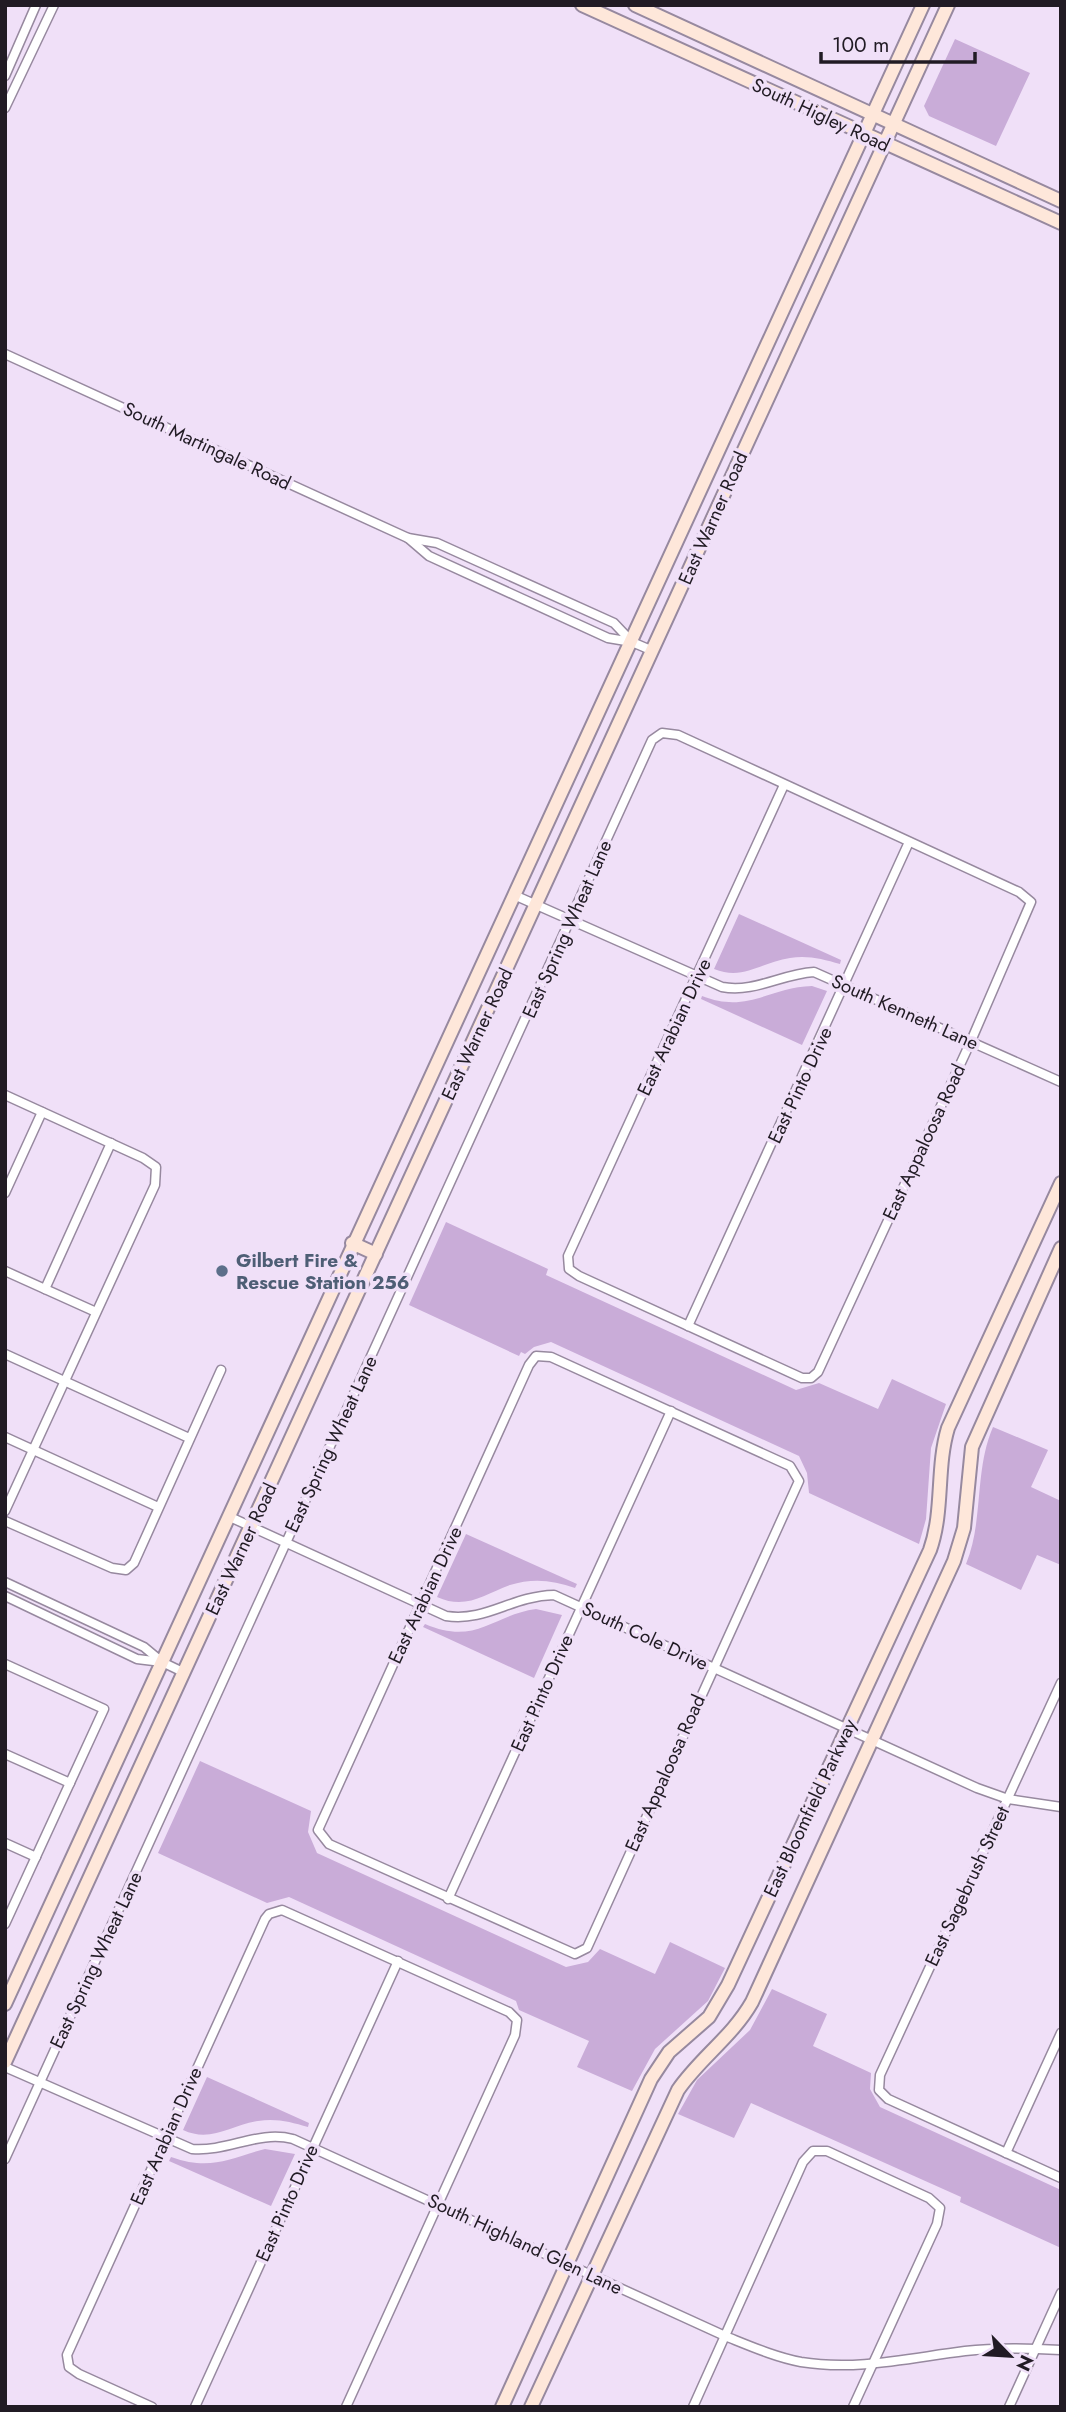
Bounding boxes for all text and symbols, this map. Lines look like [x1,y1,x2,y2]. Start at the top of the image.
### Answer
scale bar [821,21,975,65]
text: 100 m [832,30,889,60]
street label: South Higley Road [748,71,894,159]
street label: South Martingale Road [119,395,295,497]
street label: East Warner Road [672,447,754,589]
street label: East Spring Wheat Lane [516,836,618,1022]
street label: East Arabian Drive [630,954,718,1100]
street label: East Warner Road [435,963,519,1105]
street label: South Kenneth Lane [827,967,983,1057]
street label: East Pinto Drive [761,1022,839,1148]
street label: East Appaloosa Road [876,1060,972,1224]
place label: Gilbert Fire & Rescue Station 256 [236,1247,409,1296]
marker: Gilbert Fire & Rescue Station 256 [214,1263,230,1279]
street label: East Spring Wheat Lane [278,1351,384,1537]
street label: East Warner Road [199,1478,283,1620]
street label: East Arabian Drive [381,1522,469,1668]
street label: South Cole Drive [577,1595,713,1677]
street label: East Pinto Drive [504,1630,580,1756]
street label: East Appaloosa Road [618,1690,712,1856]
street label: East Bloomfield Parkway [757,1714,863,1901]
street label: East Sagebrush Street [918,1801,1016,1970]
street label: East Spring Wheat Lane [43,1867,149,2053]
street label: East Arabian Drive [123,2062,209,2209]
street label: East Pinto Drive [249,2140,325,2266]
street label: South Highland Glen Lane [423,2187,627,2301]
north arrow [975,2321,1045,2391]
text: N [1010,2350,1040,2376]

